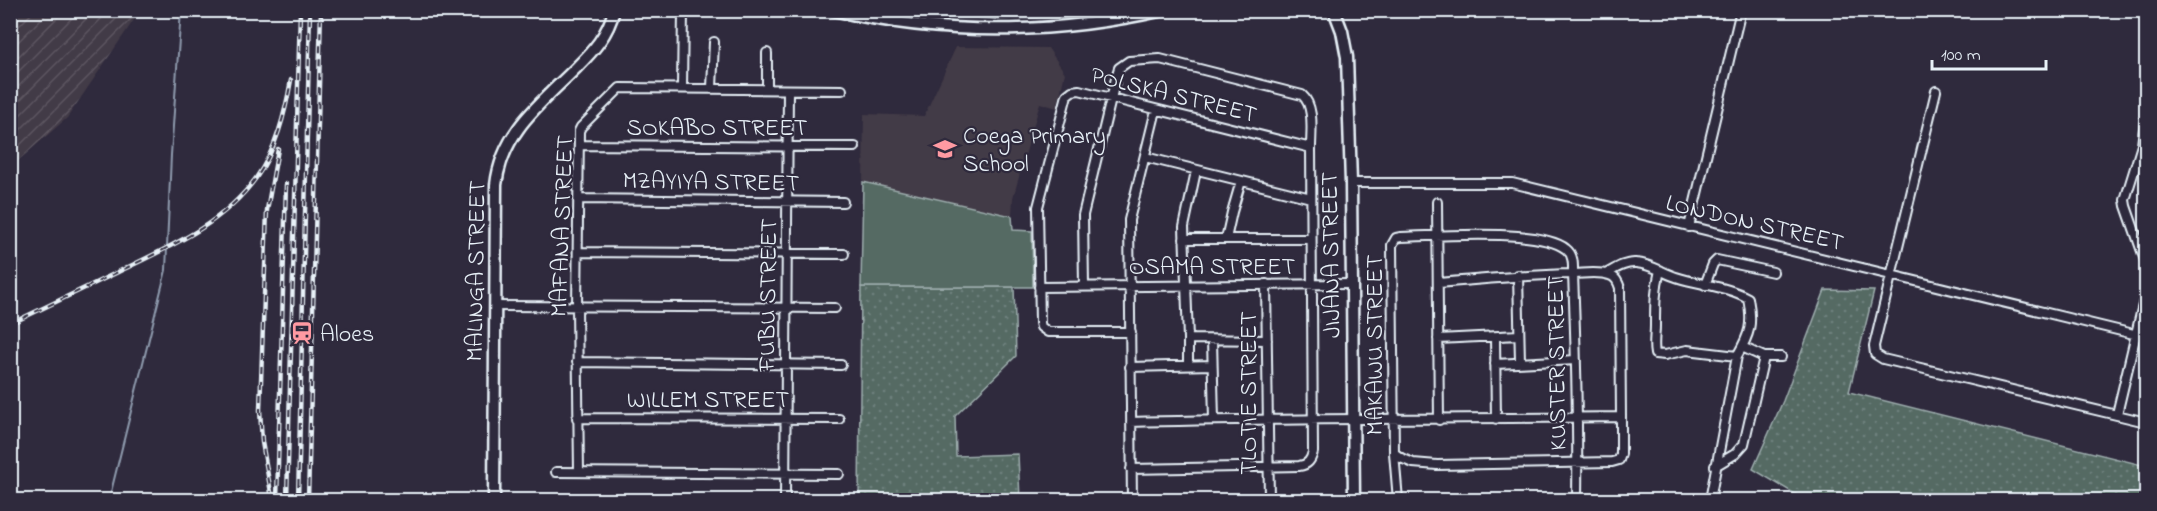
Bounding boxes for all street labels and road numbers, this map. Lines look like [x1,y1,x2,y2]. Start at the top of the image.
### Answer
street label: POLSKA STREET [1087,59,1260,134]
street label: SOKABO STREET [627,112,808,147]
street label: MAFANA STREET [543,134,584,318]
street label: MZAYIYA STREET [622,164,800,203]
street label: JIJANA STREET [1314,171,1351,338]
street label: MALINGA STREET [458,180,497,362]
street label: LONDON STREET [1662,187,1847,262]
street label: FUBU STREET [751,218,788,373]
street label: OSAMA STREET [1129,251,1296,286]
street label: MAKAWU STREET [1359,254,1394,435]
street label: KUSTER STREET [1539,275,1578,451]
street label: TLOTIE STREET [1233,311,1268,475]
street label: WILLEM STREET [627,384,789,419]

